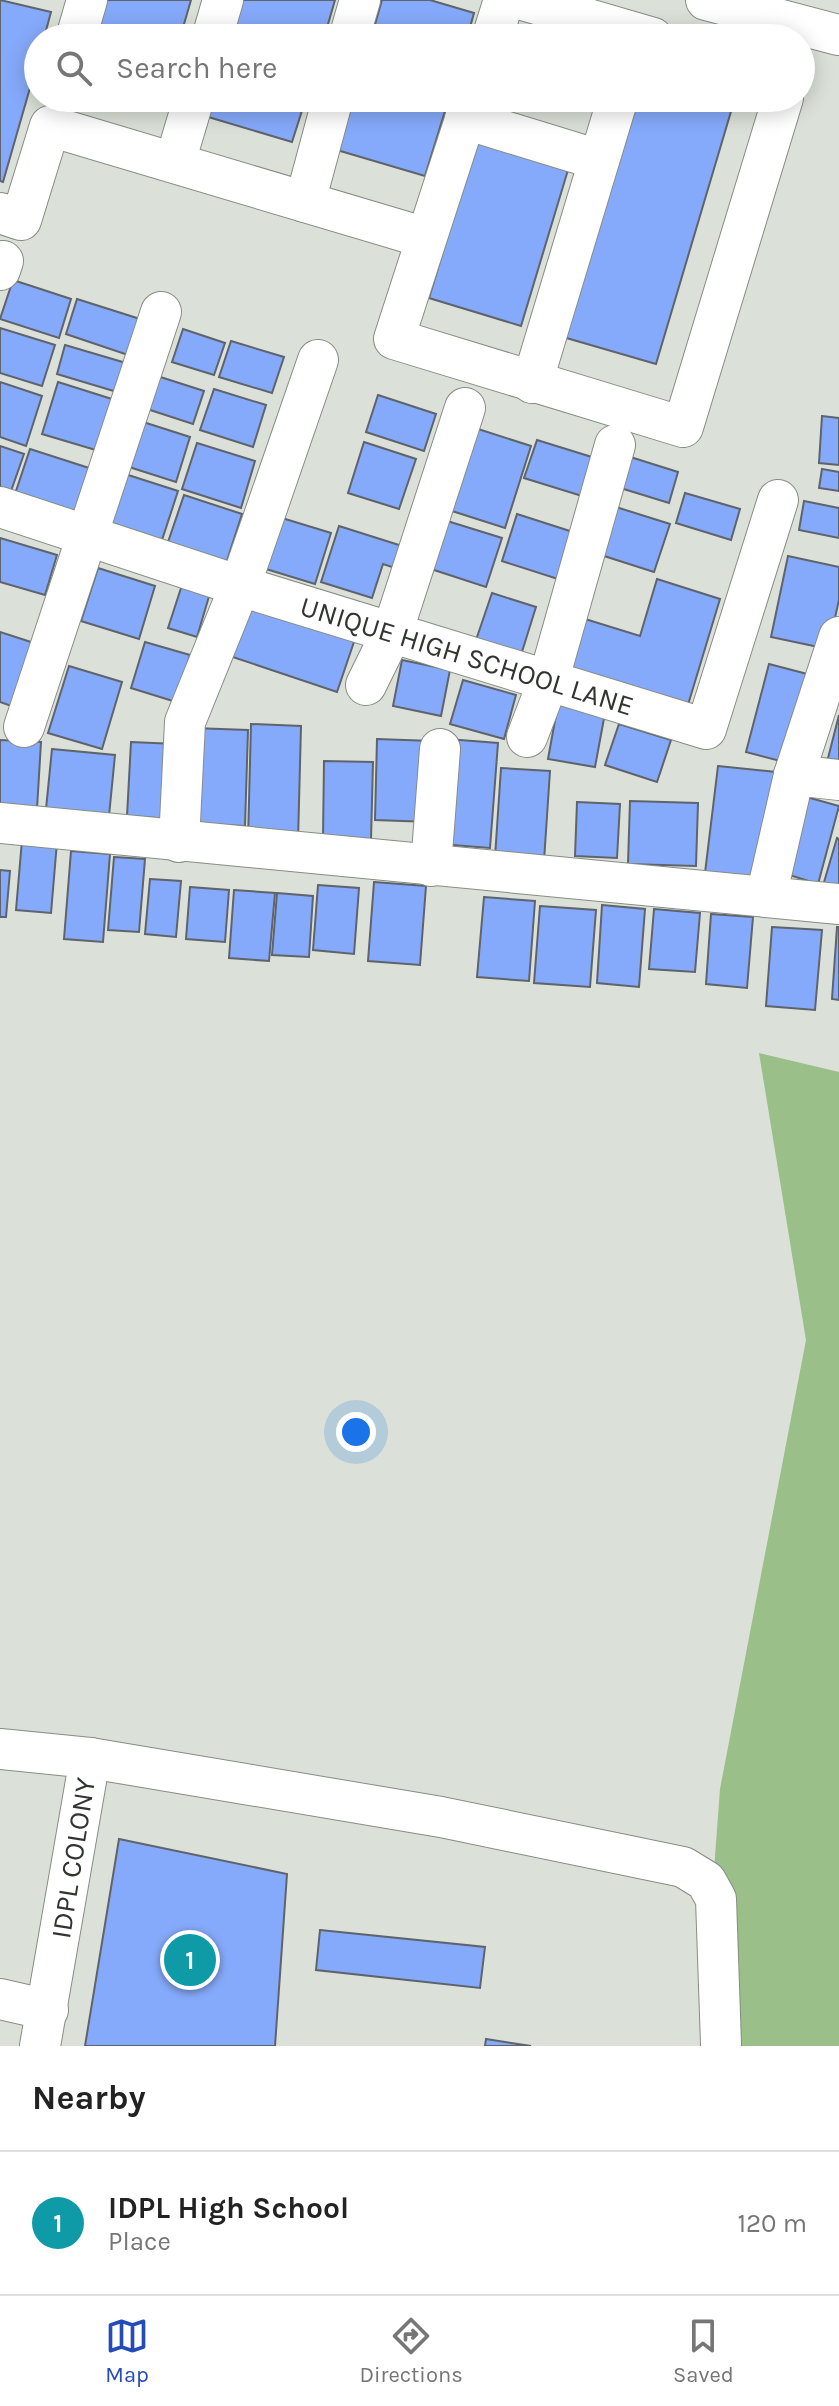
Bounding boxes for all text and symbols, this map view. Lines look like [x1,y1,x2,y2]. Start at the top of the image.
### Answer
search box [24,24,815,112]
icon: search [52,46,96,90]
text: Search here [116,50,277,86]
street label: UNIQUE HIGH SCHOOL LANE [296,590,638,722]
your location [336,1412,376,1452]
street label: IDPL COLONY [44,1775,102,1941]
pin: 1 [164,1930,216,1990]
text: Nearby [32,2078,146,2118]
text: IDPL High School [108,2190,349,2226]
text: 1 [53,2208,63,2239]
text: 120 m [737,2208,807,2239]
text: Place [108,2226,171,2257]
tab: Map [105,2314,149,2388]
tab: Directions [359,2314,463,2388]
tab: Saved [673,2314,734,2388]

